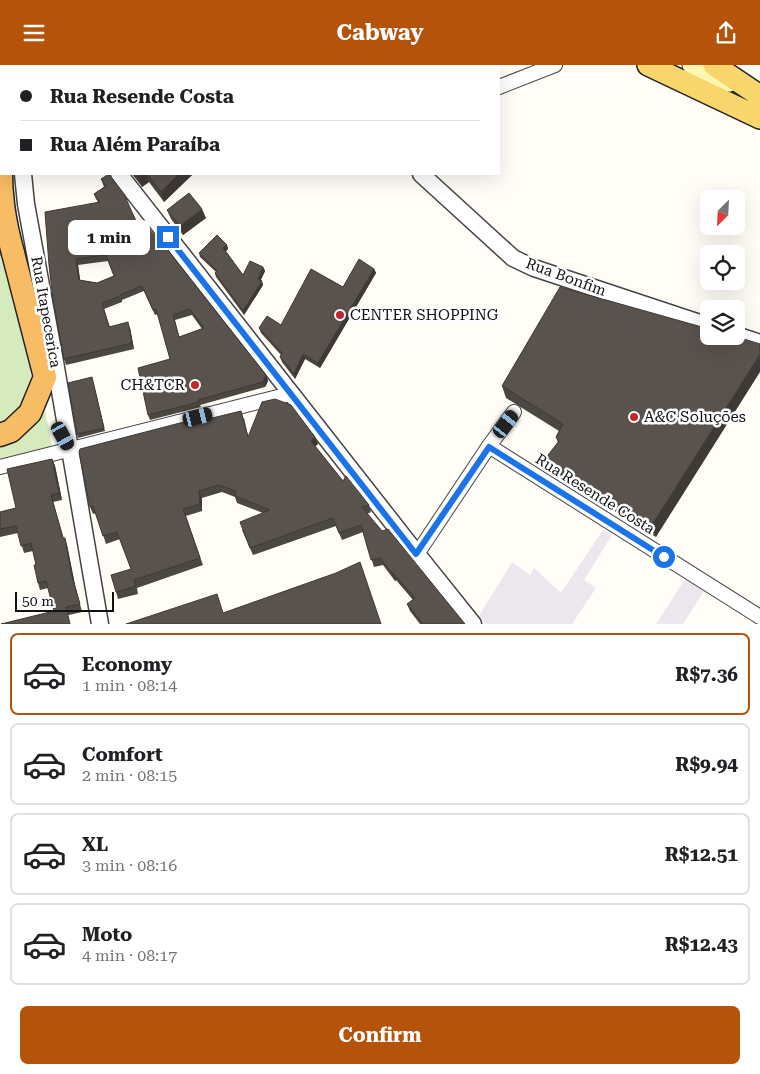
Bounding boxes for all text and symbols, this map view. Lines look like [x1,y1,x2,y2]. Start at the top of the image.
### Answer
icon: menu [20,19,48,47]
icon: share [712,19,740,47]
text: Cabway [337,20,423,45]
text: Rua Resende Costa [50,85,234,108]
text: Rua Além Paraíba [50,133,220,156]
north arrow [700,190,745,235]
map controls [700,190,745,345]
callout: 1 min [68,219,150,255]
route end [157,226,179,248]
text: 1 min [87,228,131,247]
button: locate [700,245,745,290]
street label: Rua Bonfim [523,254,609,300]
street label: Rua Itapecerica [27,255,65,369]
button: layers [700,300,745,345]
place label: CENTER SHOPPING [350,306,499,324]
marker: CENTER SHOPPING [334,309,346,321]
place label: CH&TCR [120,376,186,394]
marker: CH&TCR [189,379,201,391]
car [181,406,214,428]
car [490,408,521,440]
place label: A&C Soluções [644,408,746,426]
marker: A&C Soluções [628,411,640,423]
car [49,419,76,453]
street label: Rua Resende Costa [532,450,658,538]
route start [653,546,675,568]
scale bar [15,589,114,612]
text: 50 m [22,593,54,609]
icon: car [22,652,67,697]
text: Economy [82,653,172,676]
text: R$7.36 [675,663,738,686]
text: 1 min · 08:14 [82,676,177,695]
icon: car [22,742,67,787]
text: Comfort [82,743,163,766]
text: R$9.94 [675,753,738,776]
text: 2 min · 08:15 [82,766,177,785]
icon: car [22,832,67,877]
text: XL [82,833,108,856]
text: R$12.51 [665,843,738,866]
text: 3 min · 08:16 [82,856,177,875]
icon: car [22,922,67,967]
text: Moto [82,923,132,946]
text: R$12.43 [665,933,738,956]
text: 4 min · 08:17 [82,946,177,965]
button: Confirm [20,1006,740,1064]

